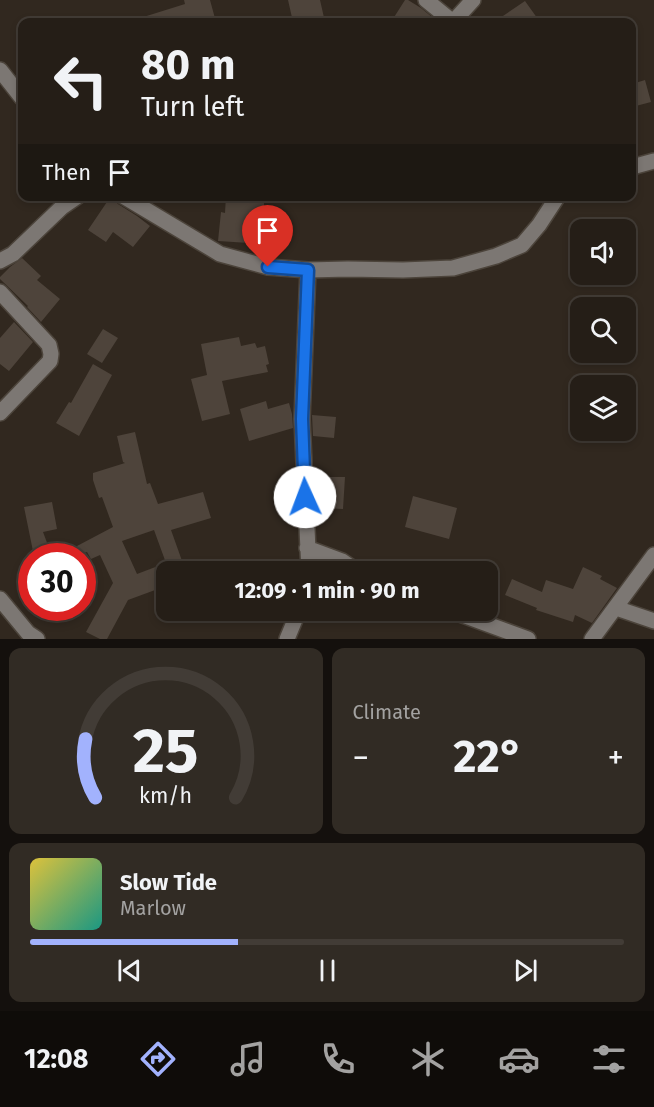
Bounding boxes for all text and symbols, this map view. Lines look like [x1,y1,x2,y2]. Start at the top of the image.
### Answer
text: 80 m [141,40,235,90]
icon: left [42,42,120,120]
text: Turn left [141,91,244,123]
icon: arrive [103,156,136,189]
text: Then [42,159,91,186]
pin [242,205,293,267]
icon: arrive [251,214,284,247]
map controls [570,219,636,441]
button: sound [570,219,636,285]
button: search [570,297,636,363]
button: layers [570,375,636,441]
position arrow [273,465,337,529]
speed limit sign: 30 [18,543,96,621]
text: 12:09 · 1 min · 90 m [234,577,420,604]
text: Climate [353,700,421,724]
text: 25 [133,714,199,789]
text: 22° [453,730,523,784]
text: − [353,738,369,778]
text: + [608,738,624,778]
text: km/h [139,783,192,809]
text: Slow Tide [120,869,217,896]
text: Marlow [120,896,186,920]
icon: previous [113,954,146,987]
icon: pause [311,954,344,987]
icon: next [509,954,542,987]
icon: directions [137,1038,179,1080]
icon: music [227,1038,269,1080]
icon: phone [317,1038,359,1080]
icon: climate [407,1038,449,1080]
icon: car [498,1038,540,1080]
icon: filters [588,1038,630,1080]
text: 12:08 [24,1043,89,1075]

